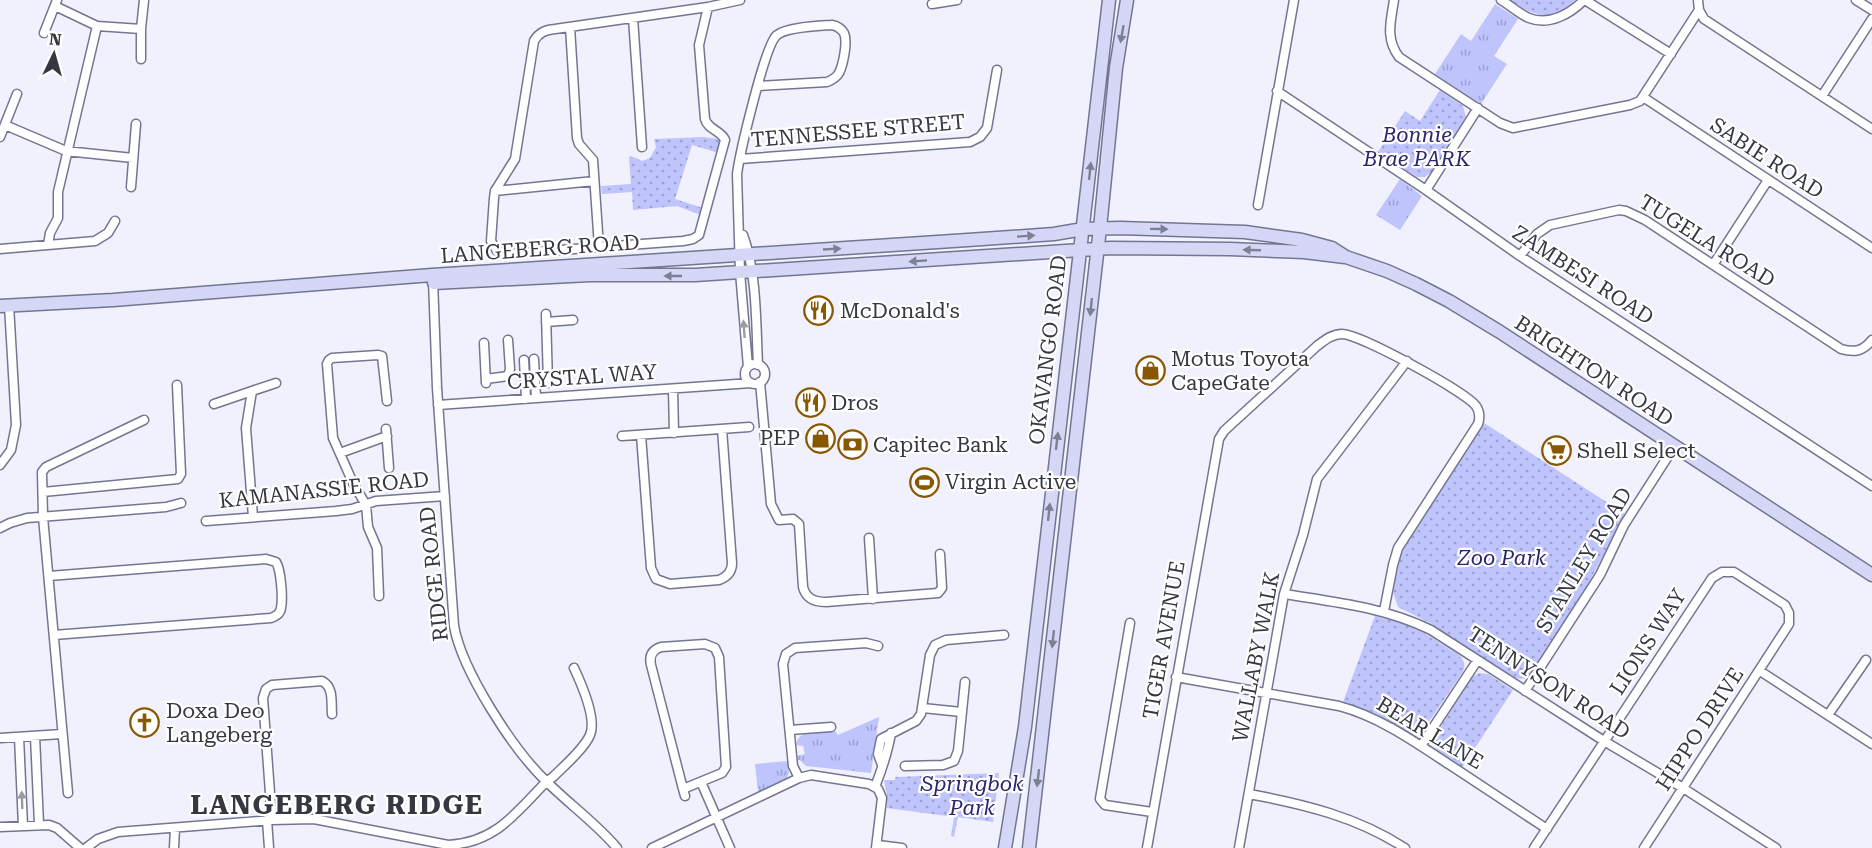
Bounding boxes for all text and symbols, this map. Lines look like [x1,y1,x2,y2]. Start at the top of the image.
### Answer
north arrow [24,24,84,84]
one-way arrow [1117,25,1126,44]
text: N [48,30,62,50]
street label: TENNESSEE STREET [750,110,966,152]
street label: SABIE ROAD [1706,113,1828,203]
park label: Bonnie Brae PARK [1362,123,1471,171]
one-way arrow [1085,161,1095,180]
street label: TUGELA ROAD [1635,190,1779,292]
street label: ZAMBESI ROAD [1508,220,1658,330]
one-way arrow [1149,224,1168,233]
street label: LANGEBERG ROAD [440,230,640,268]
one-way arrow [1016,231,1035,241]
one-way arrow [823,244,842,254]
one-way arrow [1242,246,1261,255]
street label: OKAVANGO ROAD [1024,254,1072,446]
one-way arrow [908,256,927,265]
one-way arrow [664,271,683,281]
restaurant icon: McDonald's [803,295,835,327]
one-way arrow [1086,298,1096,317]
place label: McDonald's [840,299,960,323]
street label: BRIGHTON ROAD [1510,311,1678,431]
one-way arrow [739,319,748,338]
place label: Motus Toyota CapeGate [1171,347,1310,395]
shop icon: Motus Toyota CapeGate [1134,355,1166,387]
street label: CRYSTAL WAY [506,360,658,394]
restaurant icon: Dros [794,387,826,419]
place label: Dros [831,391,879,415]
shop icon: PEP [805,422,837,454]
place label: PEP [760,426,800,450]
bank icon: Capitec Bank [836,429,868,461]
one-way arrow [1053,431,1062,450]
place label: Capitec Bank [873,433,1008,457]
supermarket icon: Shell Select [1540,435,1572,467]
place label: Shell Select [1577,439,1696,463]
sports icon: Virgin Active [908,466,940,498]
street label: KAMANASSIE ROAD [218,467,430,513]
place label: Virgin Active [945,470,1076,494]
street label: STANLEY ROAD [1531,483,1637,637]
one-way arrow [1044,502,1054,521]
street label: RIDGE ROAD [415,505,453,643]
park label: Zoo Park [1457,546,1547,570]
street label: TIGER AVENUE [1138,559,1190,721]
street label: WALLABY WALK [1228,570,1284,744]
street label: LIONS WAY [1605,584,1691,699]
street label: TENNYSON ROAD [1463,622,1635,744]
one-way arrow [1049,630,1058,649]
street label: HIPPO DRIVE [1651,663,1749,795]
street label: BEAR LANE [1372,692,1488,774]
place label: Doxa Deo Langeberg [166,699,272,747]
church icon: Doxa Deo Langeberg [129,707,161,739]
one-way arrow [1033,768,1042,787]
park label: Springbok Park [920,772,1024,820]
district label: LANGEBERG RIDGE [190,789,484,821]
one-way arrow [17,791,26,810]

